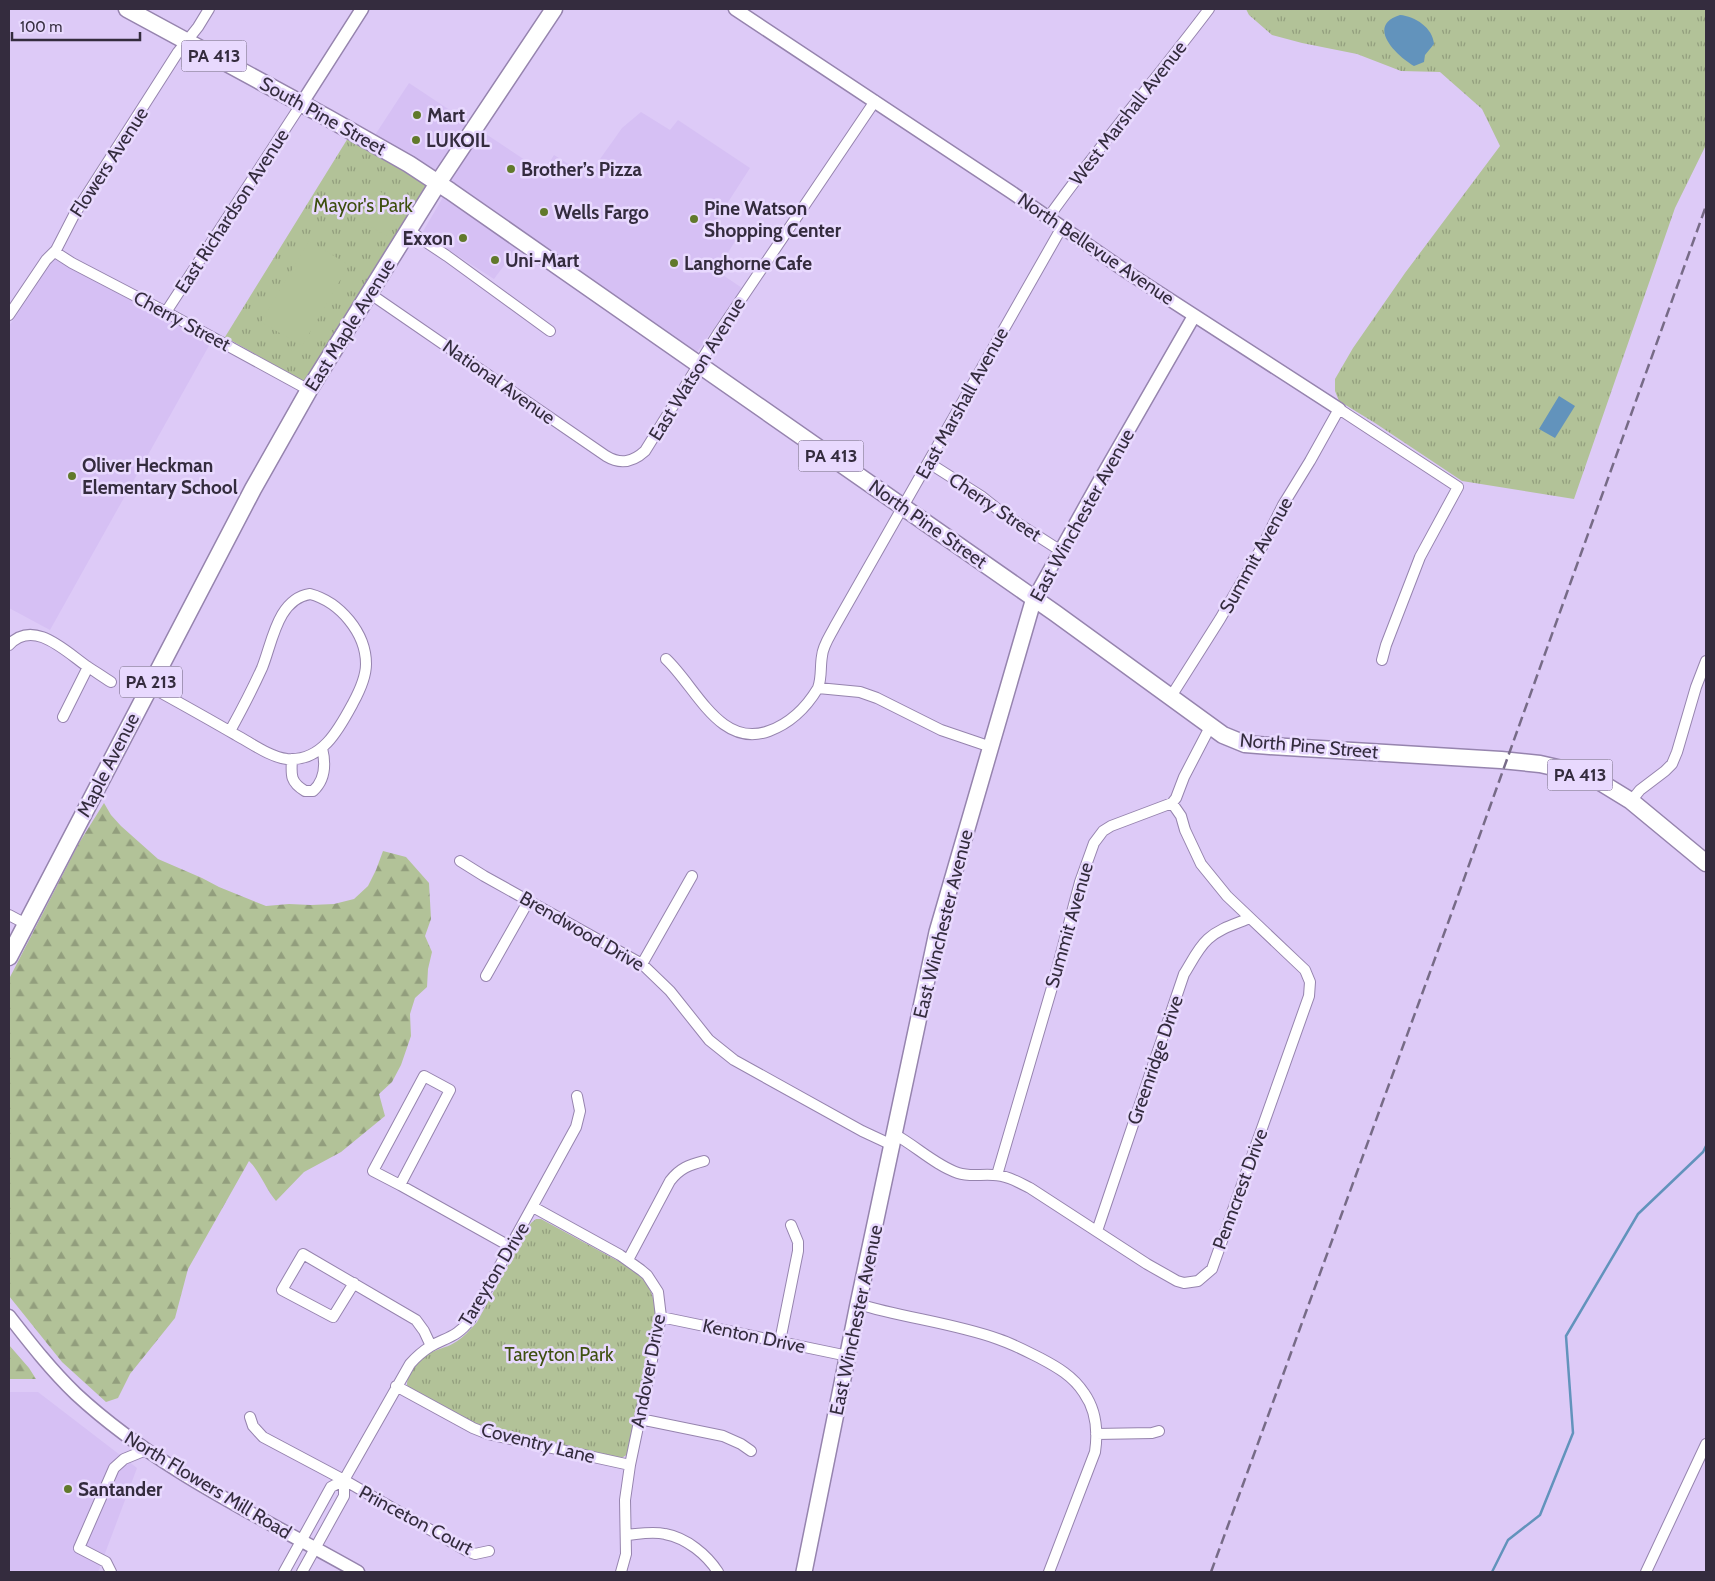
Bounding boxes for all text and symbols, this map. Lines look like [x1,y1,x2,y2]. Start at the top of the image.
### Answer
scale bar [12,10,140,42]
text: 100 m [20,18,62,36]
street label: West Marshall Avenue [1065,36,1192,190]
road number: PA 413 [182,40,246,72]
street label: South Pine Street [256,72,391,160]
street label: Flowers Avenue [65,102,153,221]
place label: Mart [427,104,465,127]
marker: Mart [411,109,423,121]
street label: East Richardson Avenue [170,124,294,298]
place label: LUKOIL [426,129,490,152]
marker: LUKOIL [410,134,422,146]
place label: Brother’s Pizza [521,158,642,181]
marker: Brother’s Pizza [505,163,517,175]
street label: North Bellevue Avenue [1013,188,1179,310]
park label: Mayor's Park [313,194,413,217]
place label: Pine Watson Shopping Center [704,197,842,242]
place label: Wells Fargo [554,201,649,224]
marker: Wells Fargo [538,206,550,218]
marker: Pine Watson Shopping Center [688,213,700,225]
place label: Exxon [403,227,453,250]
marker: Exxon [457,232,469,244]
place label: Uni-Mart [505,249,580,272]
place label: Langhorne Cafe [684,252,812,275]
street label: East Maple Avenue [300,254,400,395]
marker: Uni-Mart [489,254,501,266]
marker: Langhorne Cafe [668,257,680,269]
street label: Cherry Street [130,286,235,356]
street label: East Watson Avenue [644,293,750,445]
street label: East Marshall Avenue [911,323,1013,483]
street label: National Avenue [438,335,560,429]
street label: East Winchester Avenue [1025,424,1139,605]
road number: PA 413 [798,441,864,472]
place label: Oliver Heckman Elementary School [82,454,238,499]
street label: Cherry Street [944,468,1046,547]
marker: Oliver Heckman Elementary School [66,470,78,482]
street label: North Pine Street [865,475,992,574]
street label: Summit Avenue [1215,493,1298,617]
road number: PA 213 [120,666,182,698]
street label: Maple Avenue [72,709,144,821]
street label: North Pine Street [1239,728,1380,764]
road number: PA 413 [1548,760,1612,790]
street label: East Winchester Avenue [908,827,978,1021]
street label: Summit Avenue [1040,859,1098,990]
street label: Brendwood Drive [516,886,649,976]
street label: Greenridge Drive [1122,992,1188,1128]
street label: Penncrest Drive [1207,1125,1273,1253]
street label: Tareyton Drive [454,1218,534,1330]
street label: East Winchester Avenue [825,1223,887,1417]
street label: Andover Drive [626,1312,670,1430]
street label: Kenton Drive [700,1314,808,1358]
park label: Tareyton Park [505,1343,614,1366]
street label: Coventry Lane [479,1418,597,1468]
street label: North Flowers Mill Road [120,1426,296,1544]
place label: Santander [78,1478,163,1501]
street label: Princeton Court [355,1480,477,1560]
marker: Santander [62,1483,74,1495]

